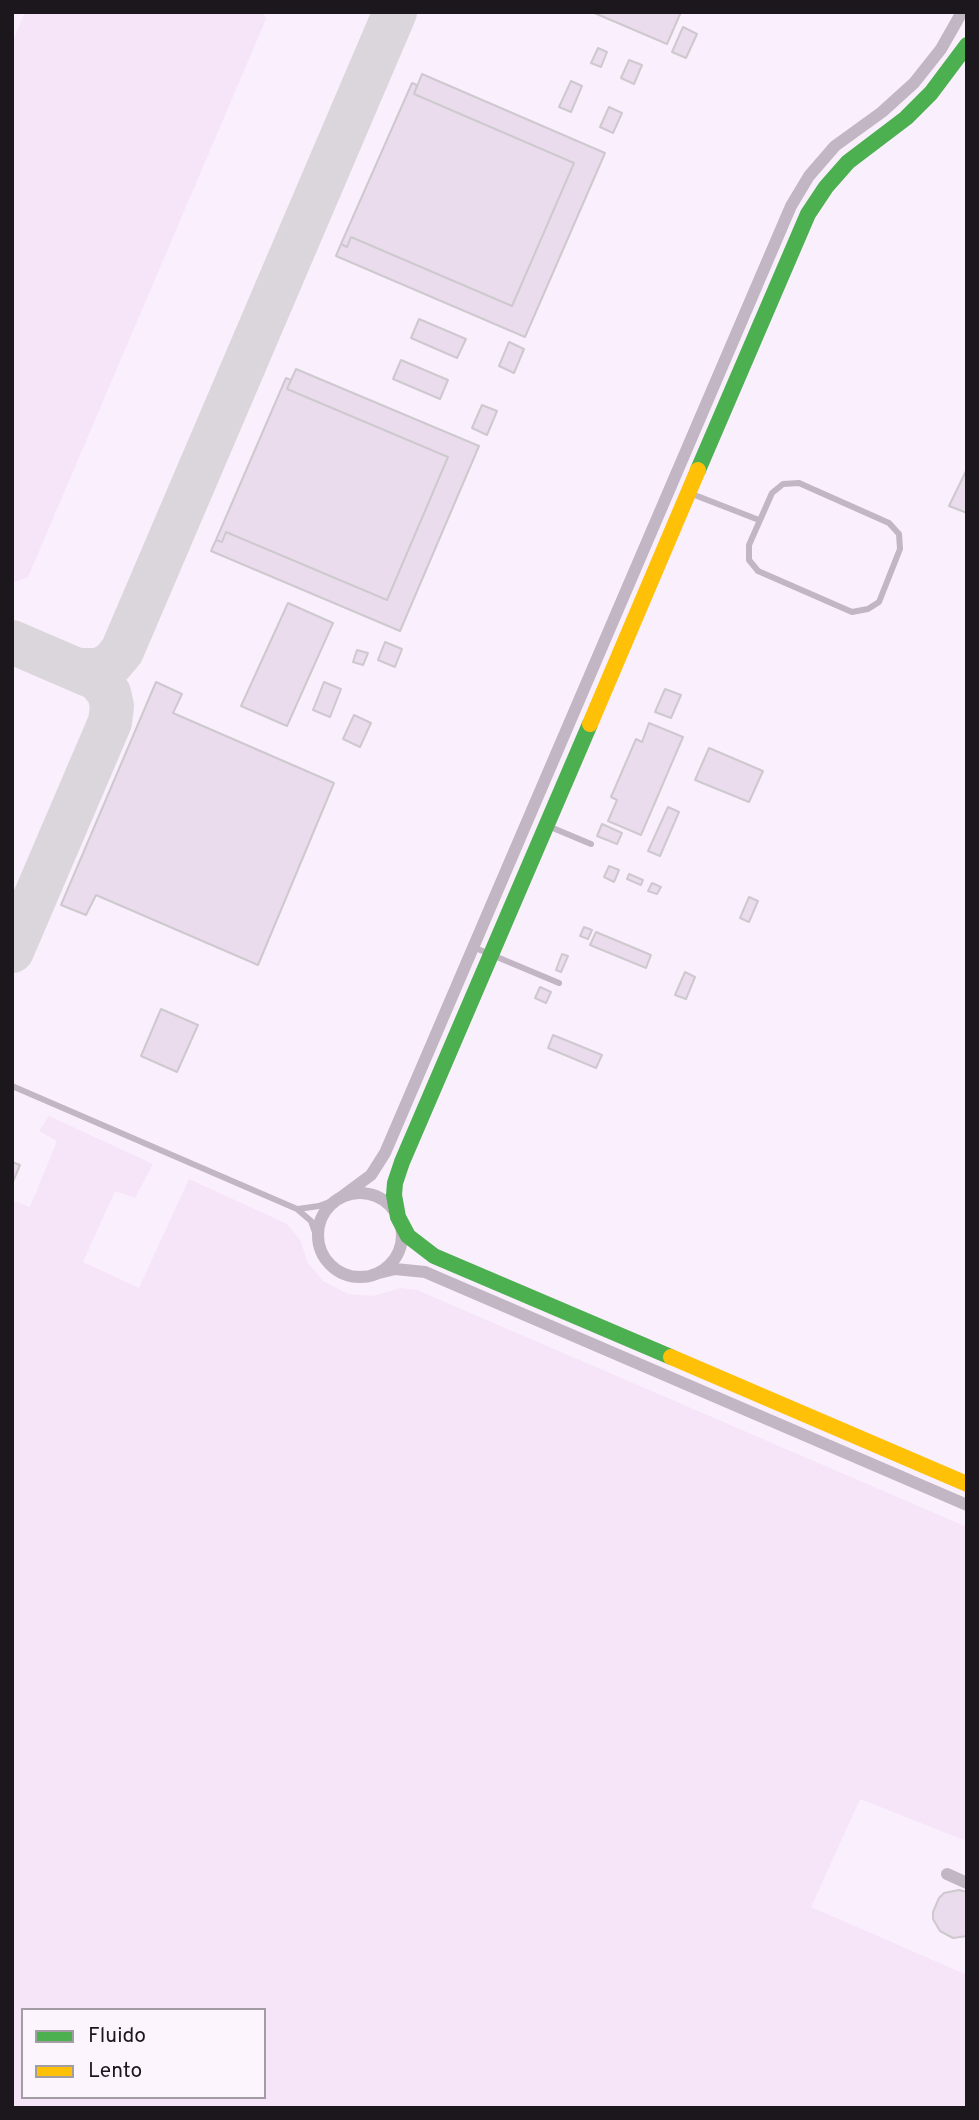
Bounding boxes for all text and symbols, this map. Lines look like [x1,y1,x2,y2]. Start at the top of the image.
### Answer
legend [21,2008,266,2099]
text: Fluido [88,2023,146,2050]
text: Lento [88,2058,142,2085]

